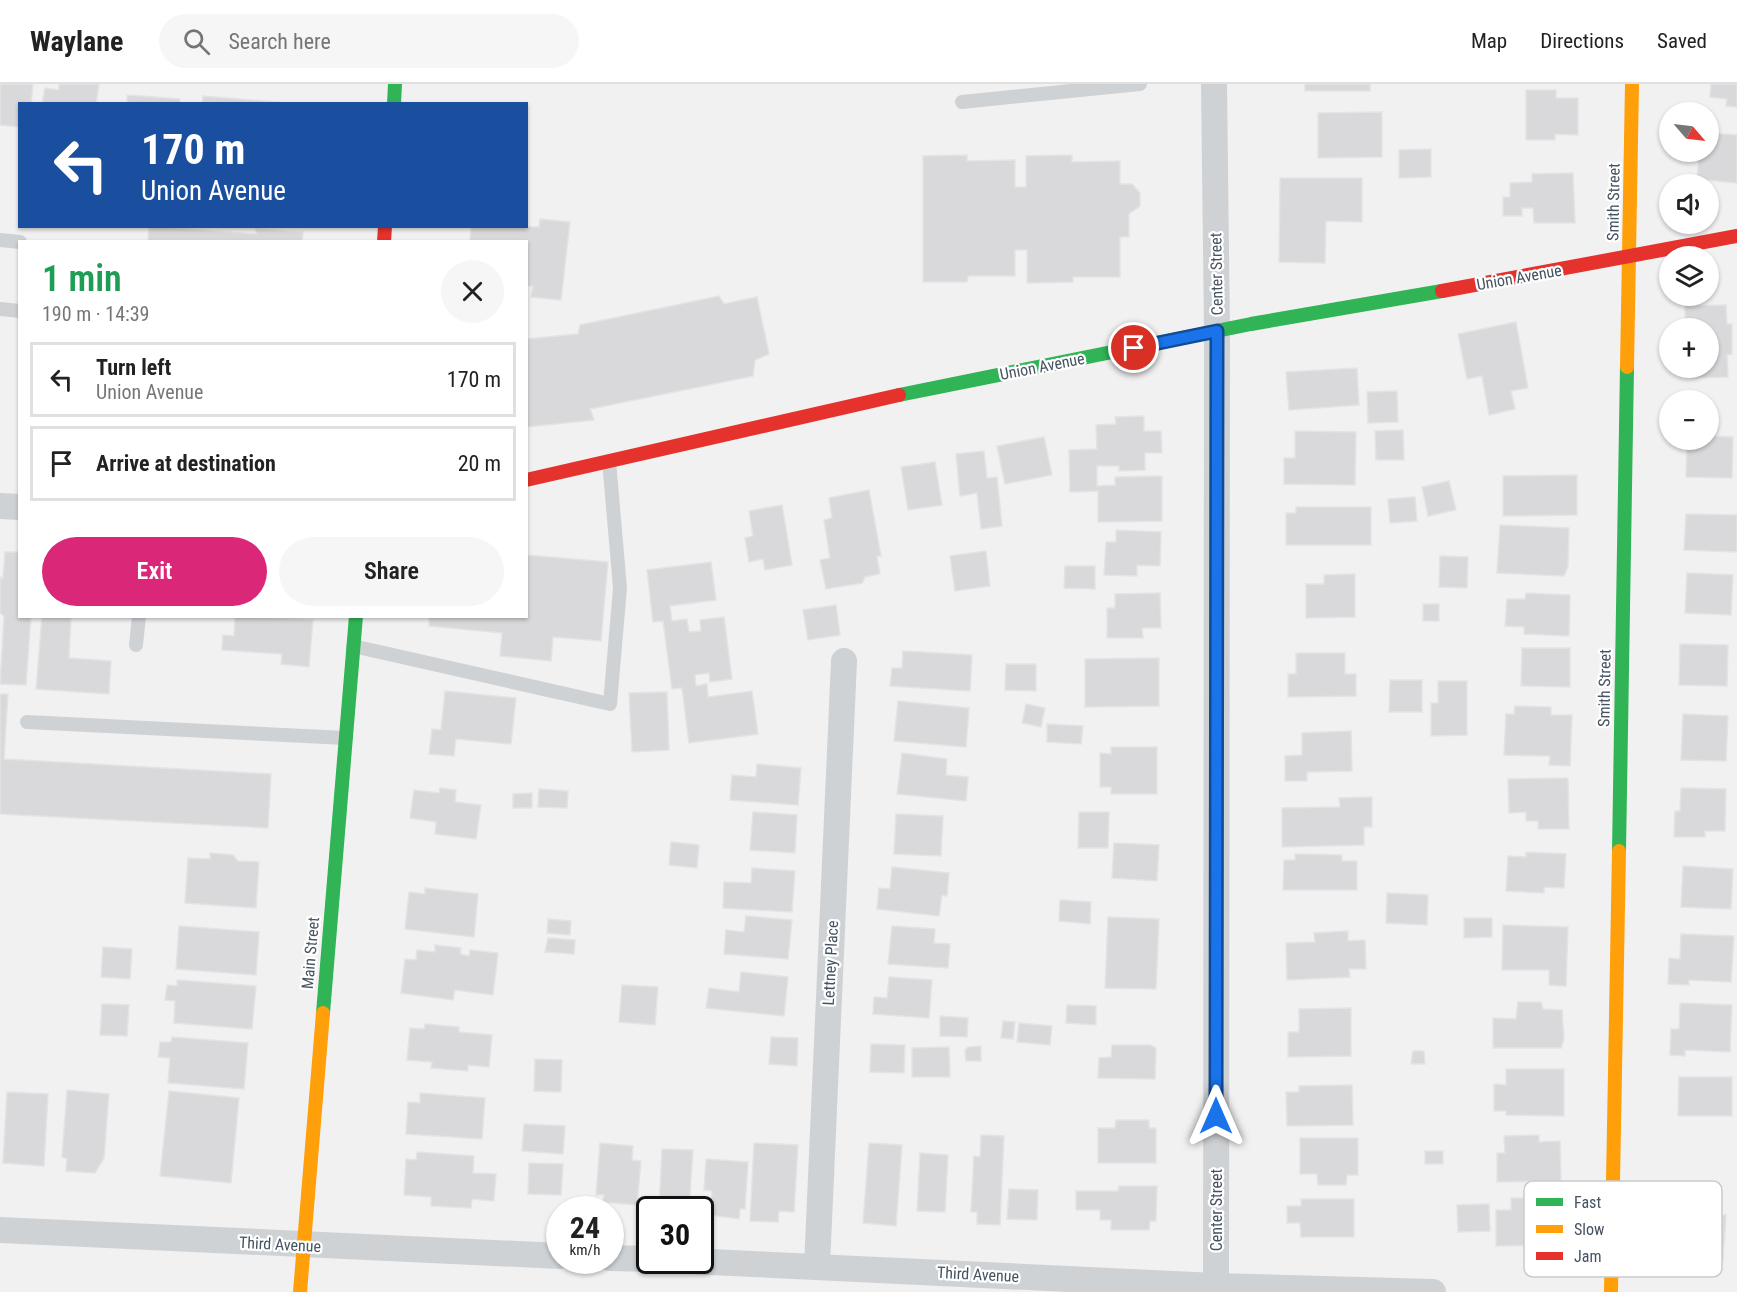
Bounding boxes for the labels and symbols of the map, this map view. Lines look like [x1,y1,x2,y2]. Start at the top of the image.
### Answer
north arrow [1659,102,1719,162]
street label: Smith Street [1603,163,1624,241]
street label: Center Street [1206,232,1227,315]
street label: Union Avenue [1475,261,1563,294]
pin [1108,322,1159,373]
street label: Union Avenue [998,349,1086,384]
street label: Smith Street [1594,649,1615,727]
street label: Main Street [298,916,323,990]
street label: Lettney Place [819,920,842,1006]
position arrow [1184,1084,1248,1148]
street label: Center Street [1207,1168,1226,1251]
legend [1524,1181,1722,1277]
text: Fast [1574,1193,1601,1212]
speed limit sign: 30 [636,1196,714,1274]
text: Slow [1574,1220,1604,1239]
street label: Third Avenue [238,1233,321,1256]
text: Jam [1574,1247,1601,1266]
street label: Third Avenue [936,1263,1019,1286]

